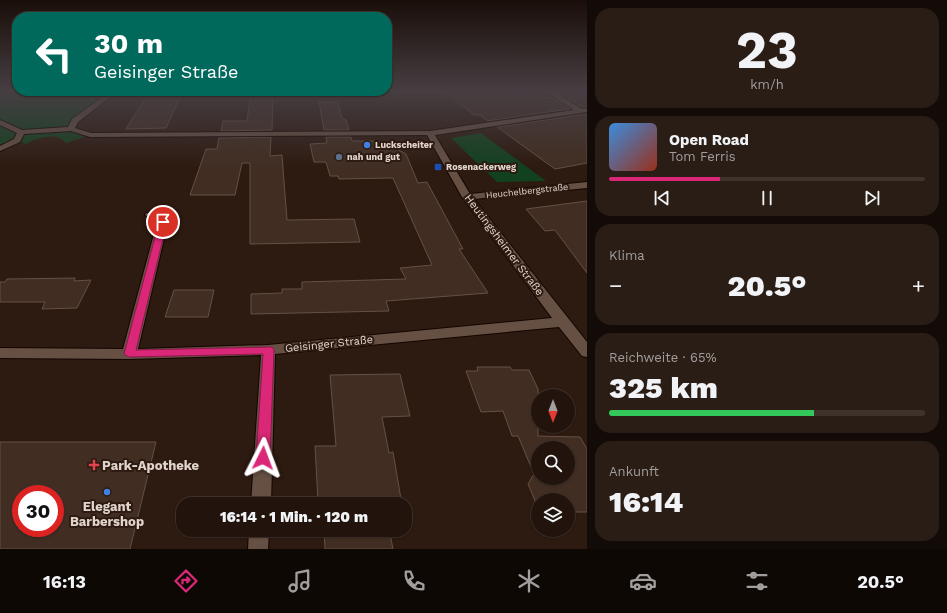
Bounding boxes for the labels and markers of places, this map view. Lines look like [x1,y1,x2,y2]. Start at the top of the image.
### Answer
marker: Luckscheiter [362,140,372,150]
place label: Luckscheiter [375,140,433,150]
marker: nah und gut [334,152,344,162]
place label: nah und gut [347,152,400,162]
marker: Rosenackerweg [433,162,443,172]
place label: Rosenackerweg [446,162,517,172]
pin [146,205,180,239]
place label: Park-Apotheke [102,458,200,473]
marker: Park-Apotheke [89,460,99,470]
marker: Elegant Barbershop [102,487,112,497]
place label: Elegant Barbershop [70,499,144,529]

